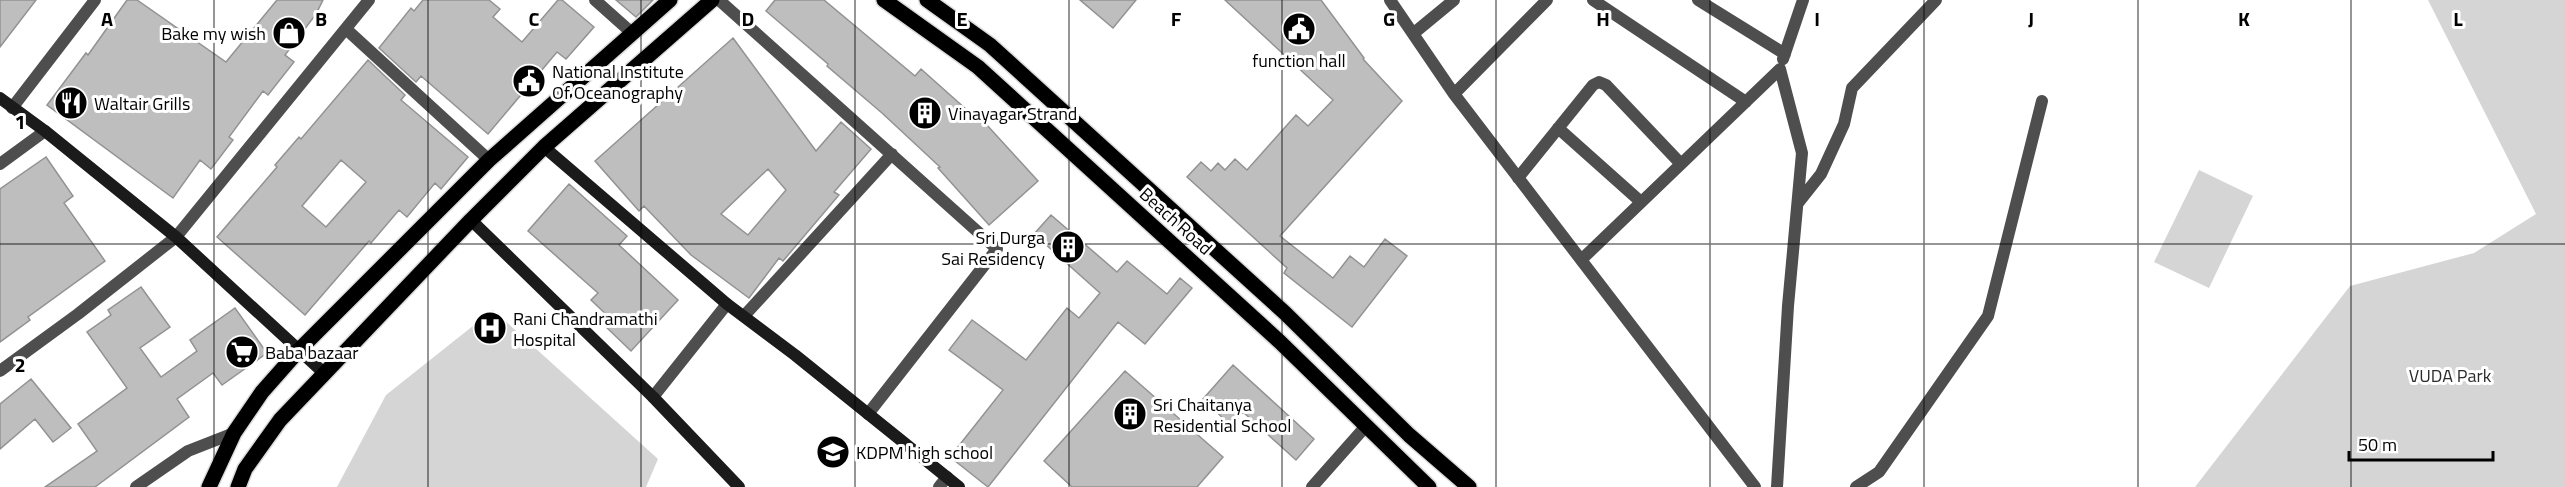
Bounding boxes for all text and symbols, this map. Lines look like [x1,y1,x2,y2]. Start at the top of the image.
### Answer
text: A [101,3,113,34]
text: B [315,3,327,34]
text: C [529,3,540,34]
text: D [742,3,754,34]
text: E [956,3,968,34]
text: F [1171,3,1182,34]
text: G [1383,3,1395,34]
text: H [1596,3,1610,34]
text: I [1814,3,1820,34]
text: J [2028,3,2034,34]
text: K [2238,3,2250,34]
text: L [2453,3,2463,34]
public building icon: function hall [1281,11,1317,47]
shop icon: Bake my wish [271,15,307,51]
place label: Bake my wish [161,20,266,47]
place label: function hall [1252,47,1346,74]
place label: National Institute Of Oceanography [552,58,684,106]
public building icon: National Institute Of Oceanography [511,63,547,99]
restaurant icon: Waltair Grills [53,85,89,121]
place label: Waltair Grills [94,90,190,117]
building icon: Vinayagar Strand [907,95,943,131]
place label: Vinayagar Strand [948,100,1077,127]
text: 1 [14,106,26,137]
street label: Beach Road [1134,181,1218,261]
place label: Sri Durga Sai Residency [941,224,1045,272]
building icon: Sri Durga Sai Residency [1050,229,1086,265]
place label: Rani Chandramathi Hospital [513,305,658,353]
hospital icon: Rani Chandramathi Hospital [472,310,508,346]
supermarket icon: Baba bazaar [224,334,260,370]
place label: Baba bazaar [265,339,359,366]
text: 2 [14,349,26,380]
park label: VUDA Park [2409,362,2492,389]
place label: Sri Chaitanya Residential School [1153,391,1291,439]
building icon: Sri Chaitanya Residential School [1112,396,1148,432]
scale bar [2349,424,2493,462]
text: 50 m [2358,431,2397,458]
school or university icon: KDPM high school [815,434,851,470]
place label: KDPM high school [856,439,993,466]

